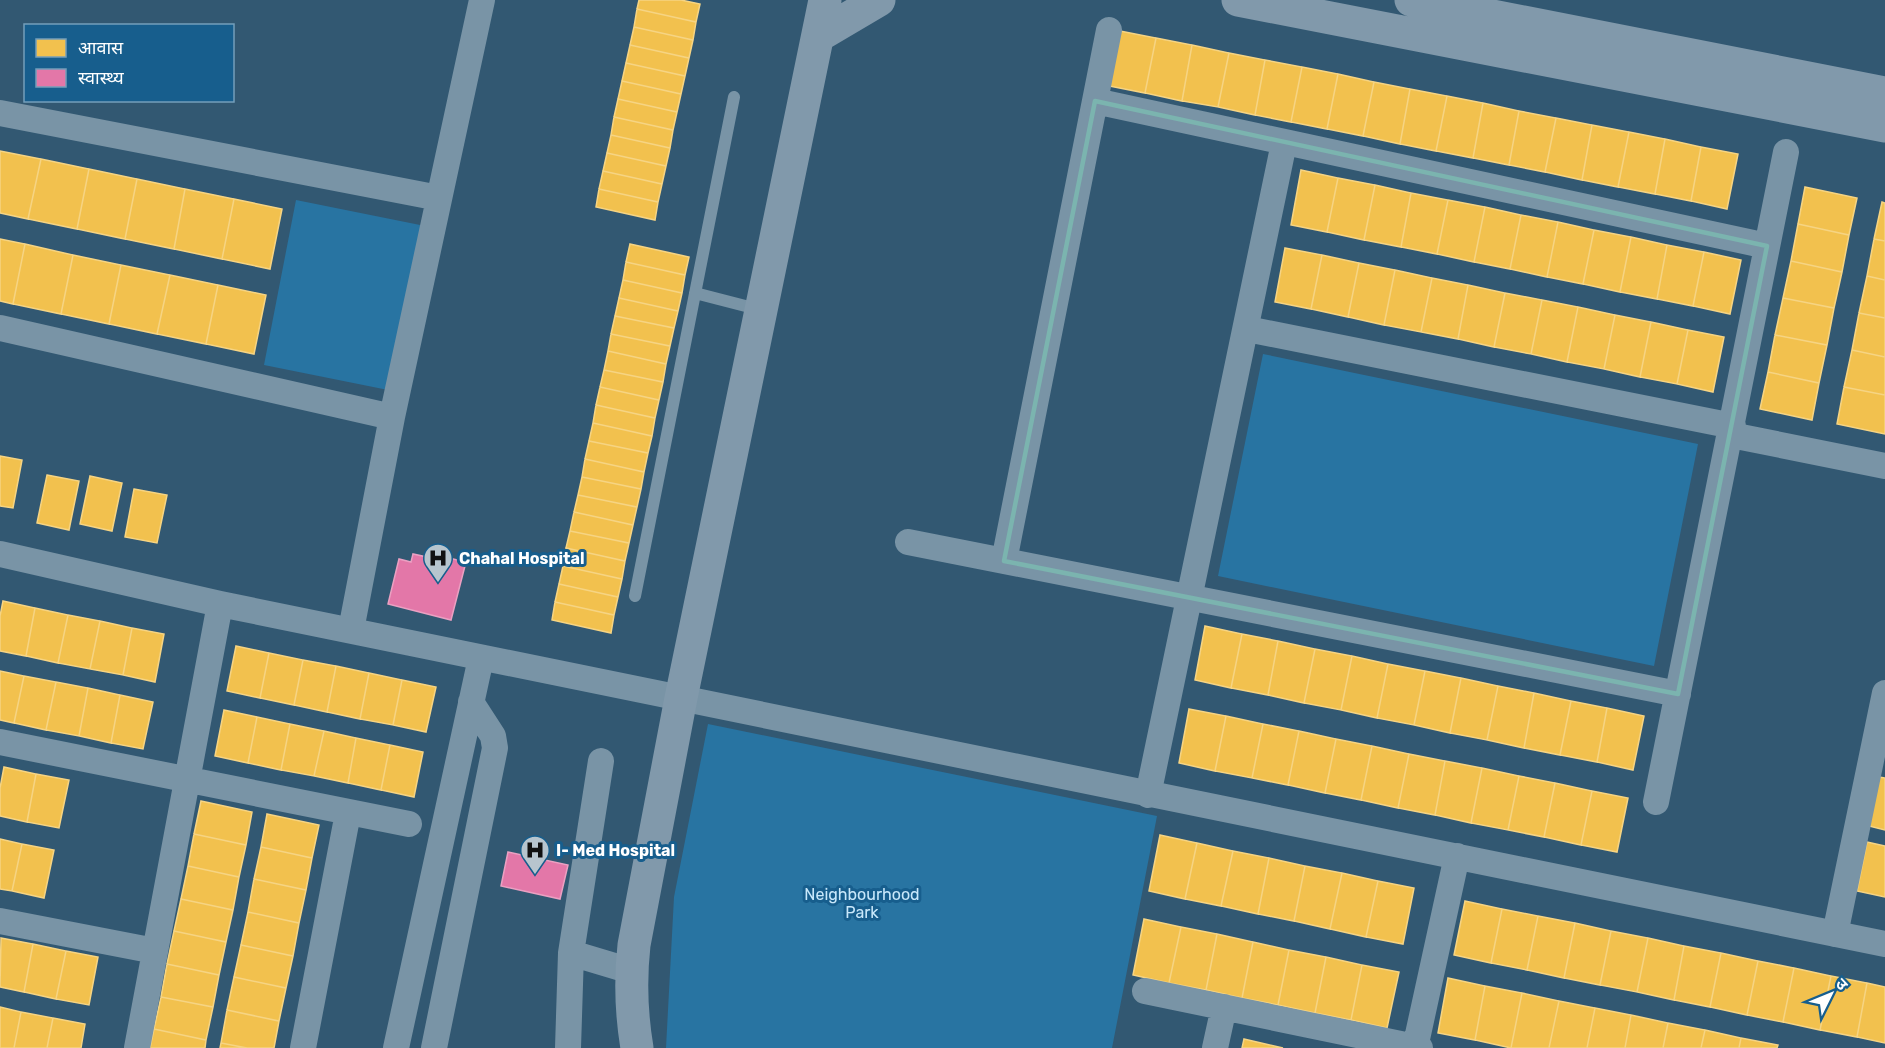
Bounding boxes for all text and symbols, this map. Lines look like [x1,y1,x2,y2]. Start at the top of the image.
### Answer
legend [24,24,234,102]
text: आवास [78,37,124,59]
text: स्वास्थ्य [78,67,124,89]
hospital icon: Chahal Hospital [422,542,454,584]
place label: Chahal Hospital [459,549,585,568]
hospital icon: I- Med Hospital [519,834,551,876]
place label: I- Med Hospital [556,841,675,860]
park label: Neighbourhood Park [804,885,920,922]
north arrow [1801,964,1861,1024]
text: उ [1831,974,1852,994]

